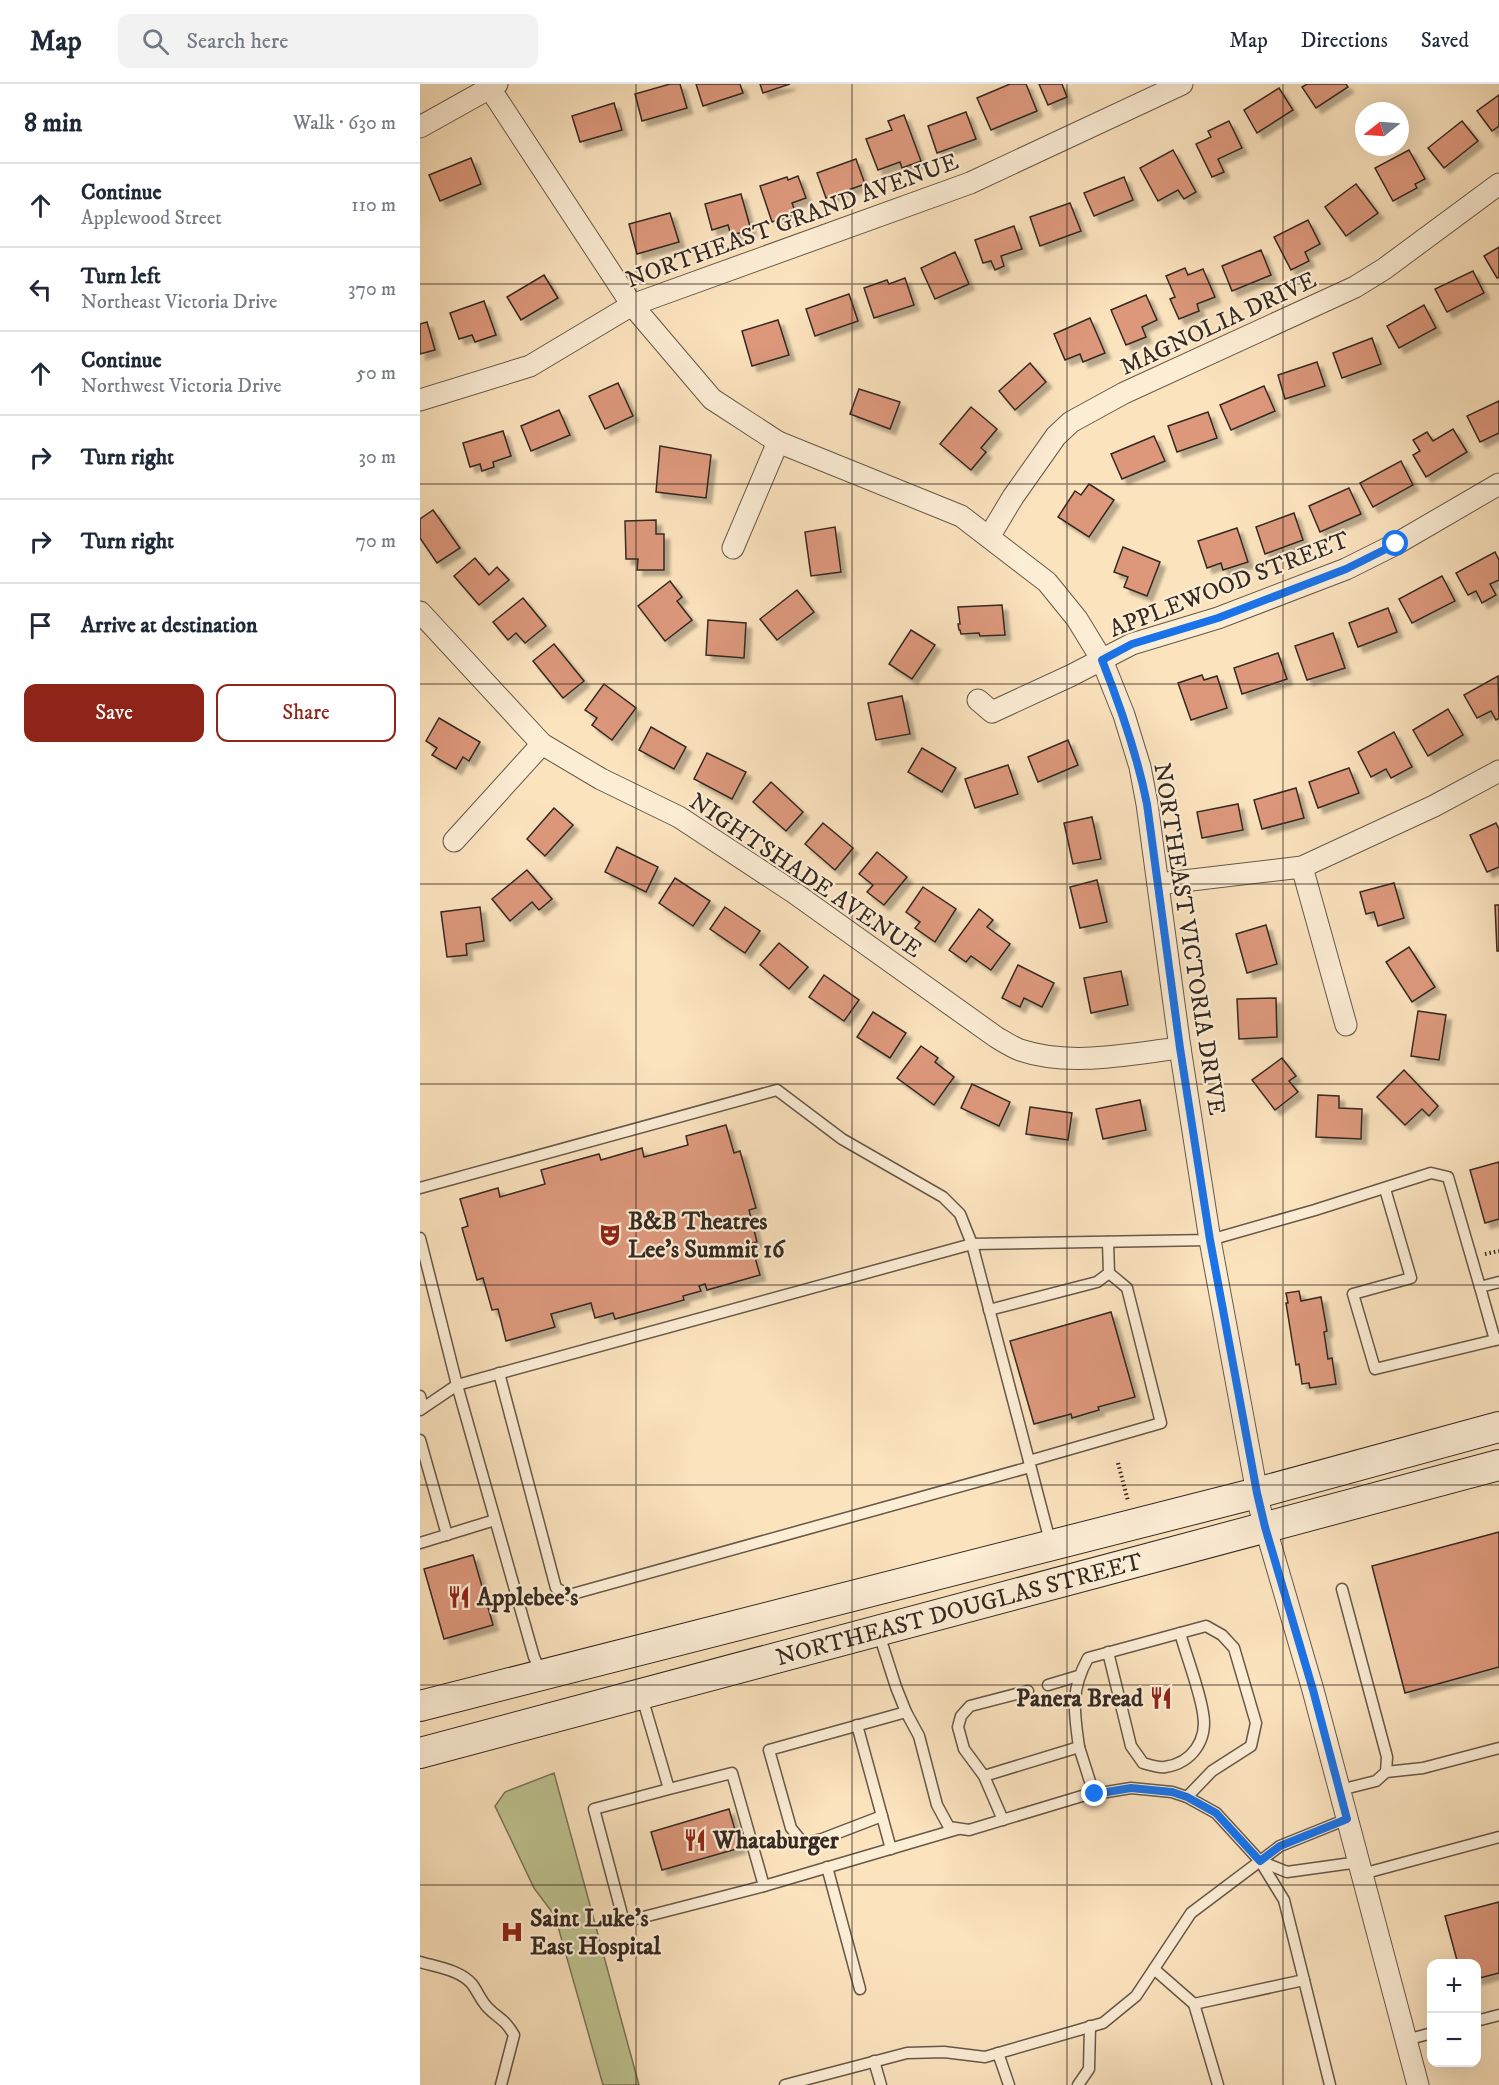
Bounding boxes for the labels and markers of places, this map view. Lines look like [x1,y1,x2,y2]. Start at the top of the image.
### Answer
place label: B&B Theatres Lee's Summit 16 [628,1207,786,1265]
theatre icon: B&B Theatres Lee's Summit 16 [597,1222,623,1248]
place label: Applebee's [476,1583,578,1613]
restaurant icon: Applebee's [446,1584,472,1610]
place label: Panera Bread [1016,1684,1144,1714]
restaurant icon: Panera Bread [1148,1685,1174,1711]
place label: Whataburger [712,1826,840,1856]
restaurant icon: Whataburger [682,1827,708,1853]
place label: Saint Luke's East Hospital [530,1904,662,1962]
hospital icon: Saint Luke's East Hospital [499,1919,525,1945]

